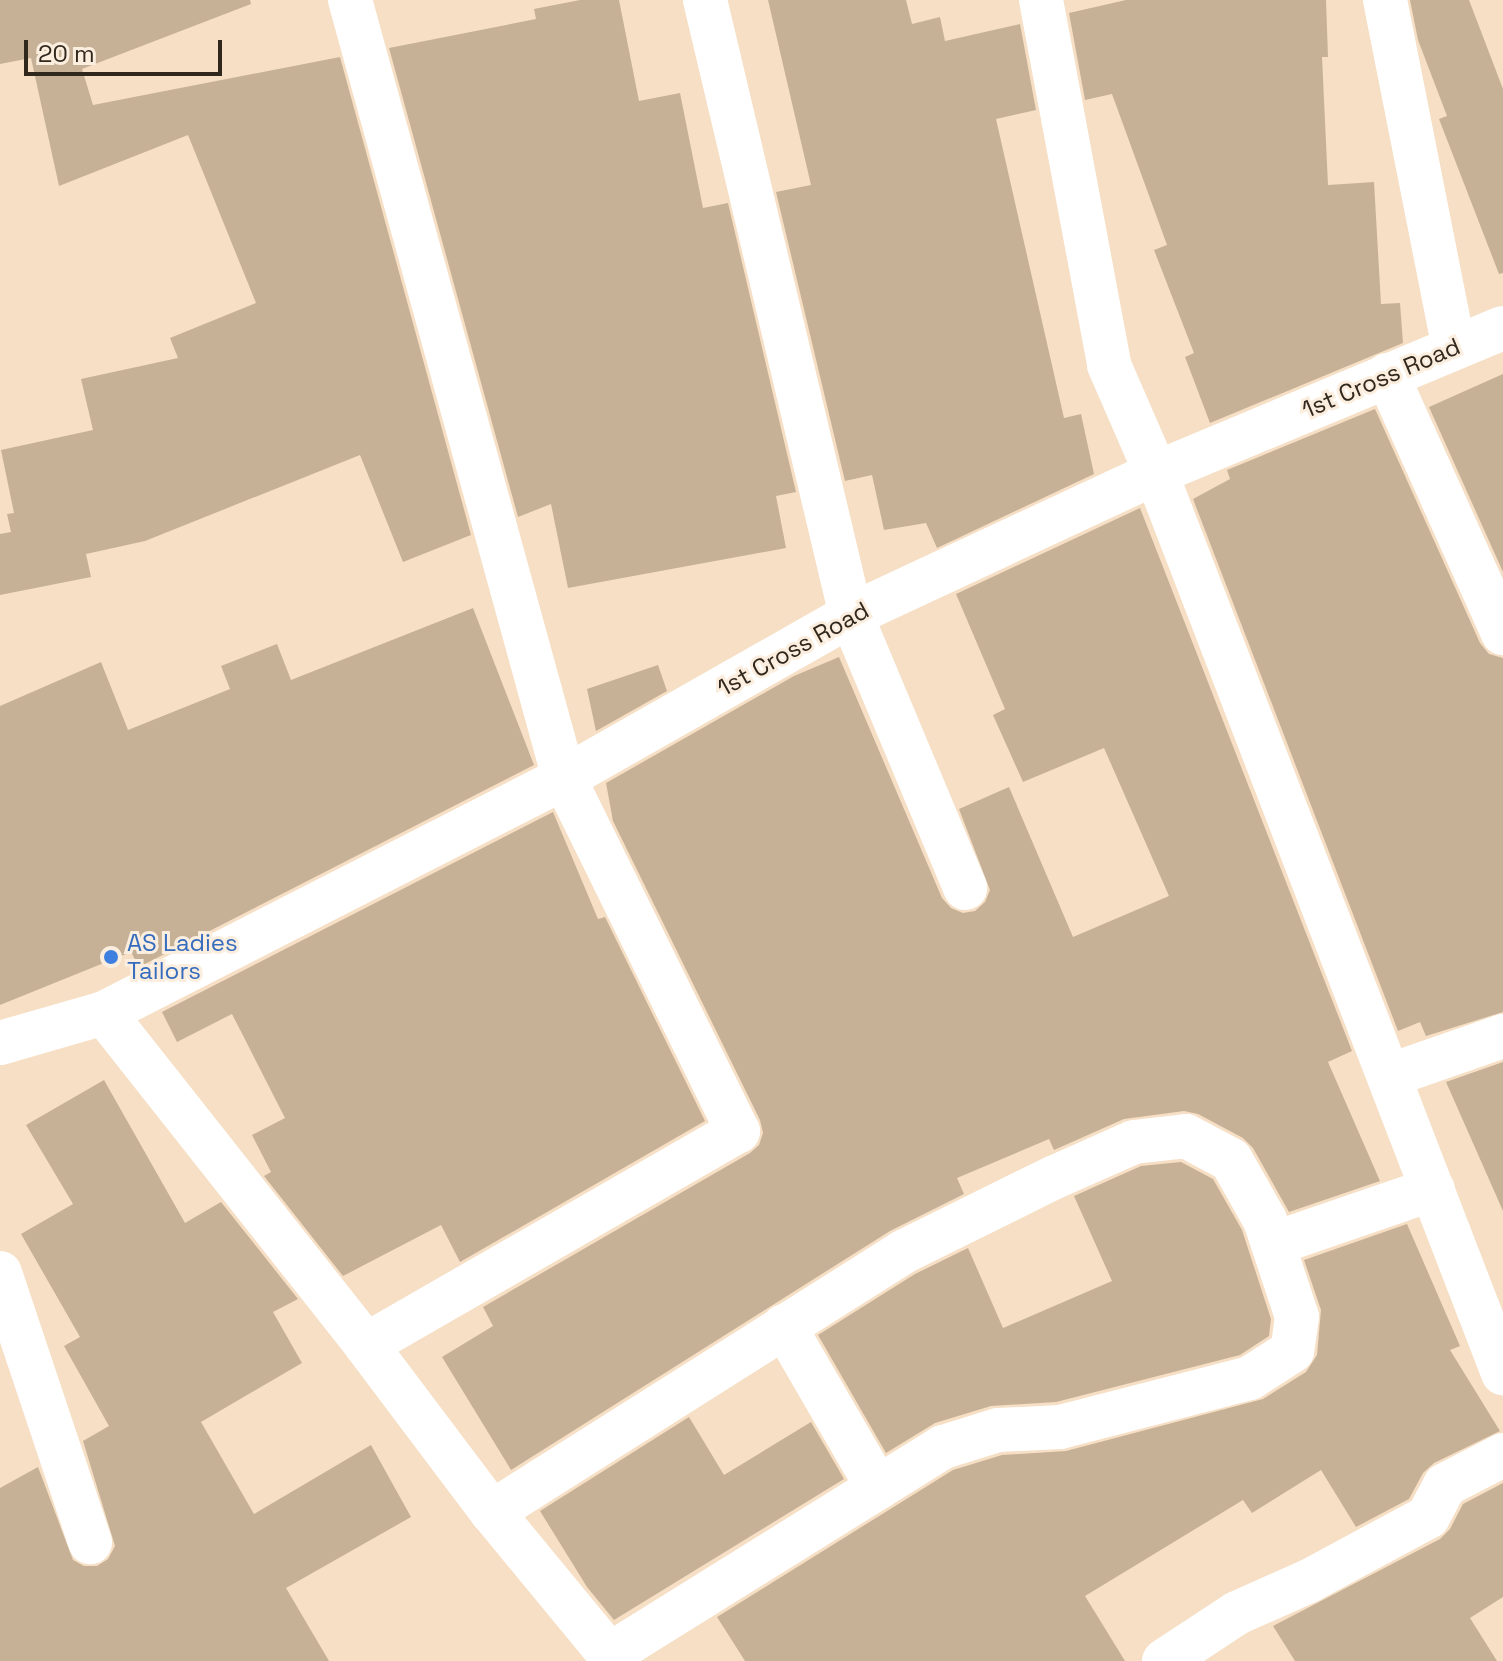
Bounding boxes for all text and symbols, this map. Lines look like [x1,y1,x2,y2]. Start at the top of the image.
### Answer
scale bar [28,24,226,74]
text: 20 m [38,38,95,69]
street label: 1st Cross Road [1298,332,1464,424]
street label: 1st Cross Road [712,595,874,703]
place label: AS Ladies Tailors [127,929,238,985]
marker: AS Ladies Tailors [102,948,120,966]

